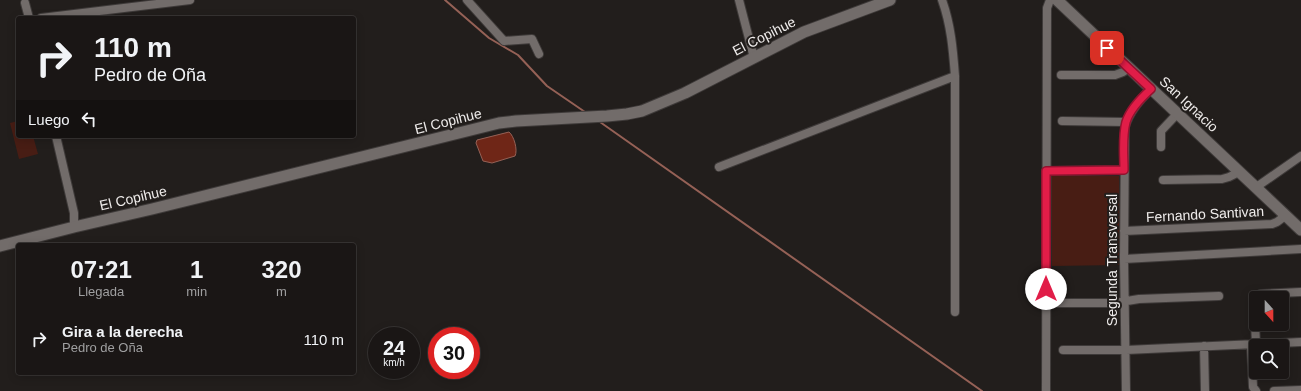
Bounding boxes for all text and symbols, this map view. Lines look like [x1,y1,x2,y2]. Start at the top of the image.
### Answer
street label: El Copihue [730,13,798,59]
pin [1090,31,1124,65]
icon: right [28,32,80,84]
text: 110 m [94,32,172,63]
icon: arrive [1096,37,1118,59]
text: Pedro de Oña [94,65,206,85]
street label: San Ignacio [1157,73,1222,135]
street label: El Copihue [413,105,483,137]
icon: left [78,108,100,130]
text: Luego [28,111,70,128]
street label: El Copihue [98,182,168,213]
street label: Segunda Transversal [1104,194,1120,326]
street label: Fernando Santivan [1146,203,1264,225]
text: 07:21 [70,256,132,283]
text: 1 [190,256,203,283]
text: 320 [262,256,302,283]
position arrow [1025,268,1067,310]
text: Llegada [78,284,124,299]
text: min [186,284,207,299]
text: m [276,284,287,299]
north arrow [1249,291,1289,331]
map controls [1249,291,1289,379]
text: Gira a la derecha [62,323,183,340]
speed limit sign: 30 [428,327,480,379]
icon: right [28,328,50,350]
text: 110 m [303,331,344,348]
text: 24 [383,337,405,359]
button: search [1249,339,1289,379]
text: Pedro de Oña [62,340,143,355]
text: km/h [383,357,405,368]

